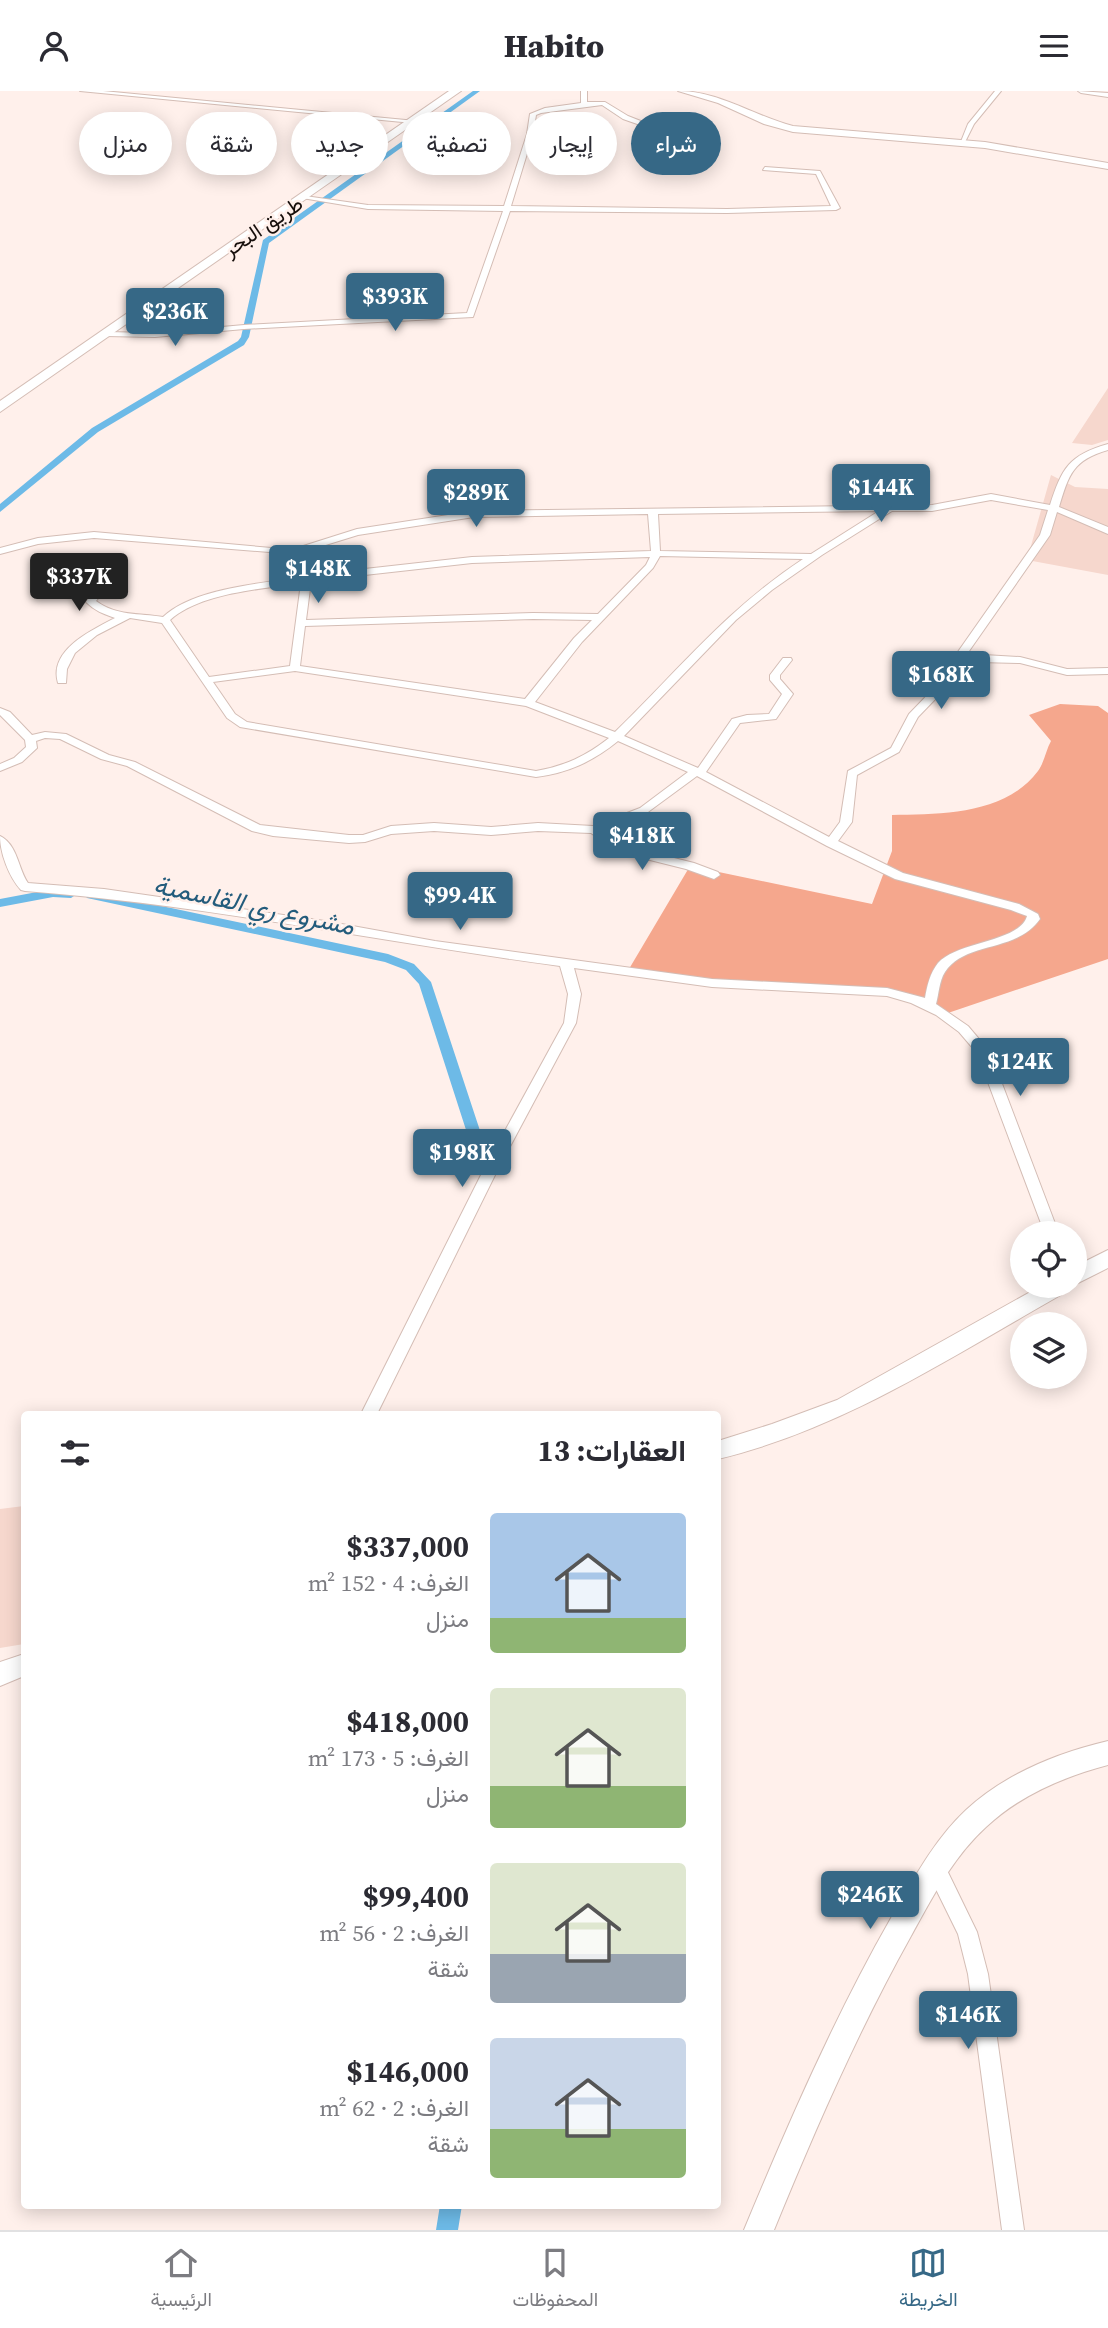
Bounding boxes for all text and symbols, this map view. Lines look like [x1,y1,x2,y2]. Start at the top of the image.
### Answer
text: Habito [504,24,604,68]
icon: person [35,27,73,65]
icon: menu [1035,27,1073,65]
chip: منزل [79,112,172,175]
chip: شقة [186,112,277,175]
chip: جديد [291,112,388,175]
chip: تصفية [402,112,511,175]
chip: إيجار [525,112,617,175]
chip: شراء [631,112,721,175]
street label: طريق البحر [217,189,308,264]
pin: $393K [346,273,444,333]
text: $393K [362,280,428,312]
pin: $236K [126,289,224,348]
text: $236K [142,295,208,327]
pin: $144K [832,465,930,524]
pin: $289K [427,469,525,529]
text: $144K [848,471,914,503]
text: $289K [443,476,509,508]
pin: $148K [269,545,367,605]
text: $148K [285,552,351,584]
pin: $337K [30,553,128,613]
text: $337K [46,560,112,592]
pin: $168K [892,651,990,711]
text: $168K [908,658,974,690]
pin: $418K [593,813,691,872]
text: $418K [609,819,675,851]
water label: مشروع ري القاسمية [150,866,358,947]
pin: $99.4K [403,873,517,932]
text: $99.4K [424,879,496,911]
pin: $124K [971,1039,1069,1098]
text: $124K [987,1045,1053,1077]
pin: $198K [413,1129,511,1189]
text: $198K [429,1136,495,1168]
map controls [1010,1221,1087,1389]
button: locate [1010,1221,1087,1298]
button: layers [1010,1312,1087,1389]
text: العقارات: 13 [537,1430,686,1471]
icon: filters [56,1434,94,1472]
text: $337,000 [346,1526,469,1567]
icon: home [546,1541,630,1625]
text: الغرف: 4 · 152 m² [308,1567,469,1599]
text: منزل [426,1603,469,1635]
text: $418,000 [346,1701,469,1742]
icon: home [546,1716,630,1800]
text: الغرف: 5 · 173 m² [308,1742,469,1774]
text: منزل [426,1778,469,1810]
pin: $246K [821,1871,919,1931]
text: $99,400 [362,1876,469,1917]
text: $246K [837,1878,903,1910]
icon: home [546,1891,630,1975]
text: الغرف: 2 · 56 m² [319,1917,469,1949]
text: شقة [427,1953,469,1985]
pin: $146K [919,1991,1017,2051]
text: $146K [935,1998,1001,2030]
text: $146,000 [346,2051,469,2092]
icon: home [546,2066,630,2150]
text: الغرف: 2 · 62 m² [319,2092,469,2124]
text: شقة [427,2128,469,2160]
tab: الرئيسية [150,2244,212,2316]
tab: المحفوظات [513,2244,598,2316]
tab: الخريطة [899,2244,958,2316]

